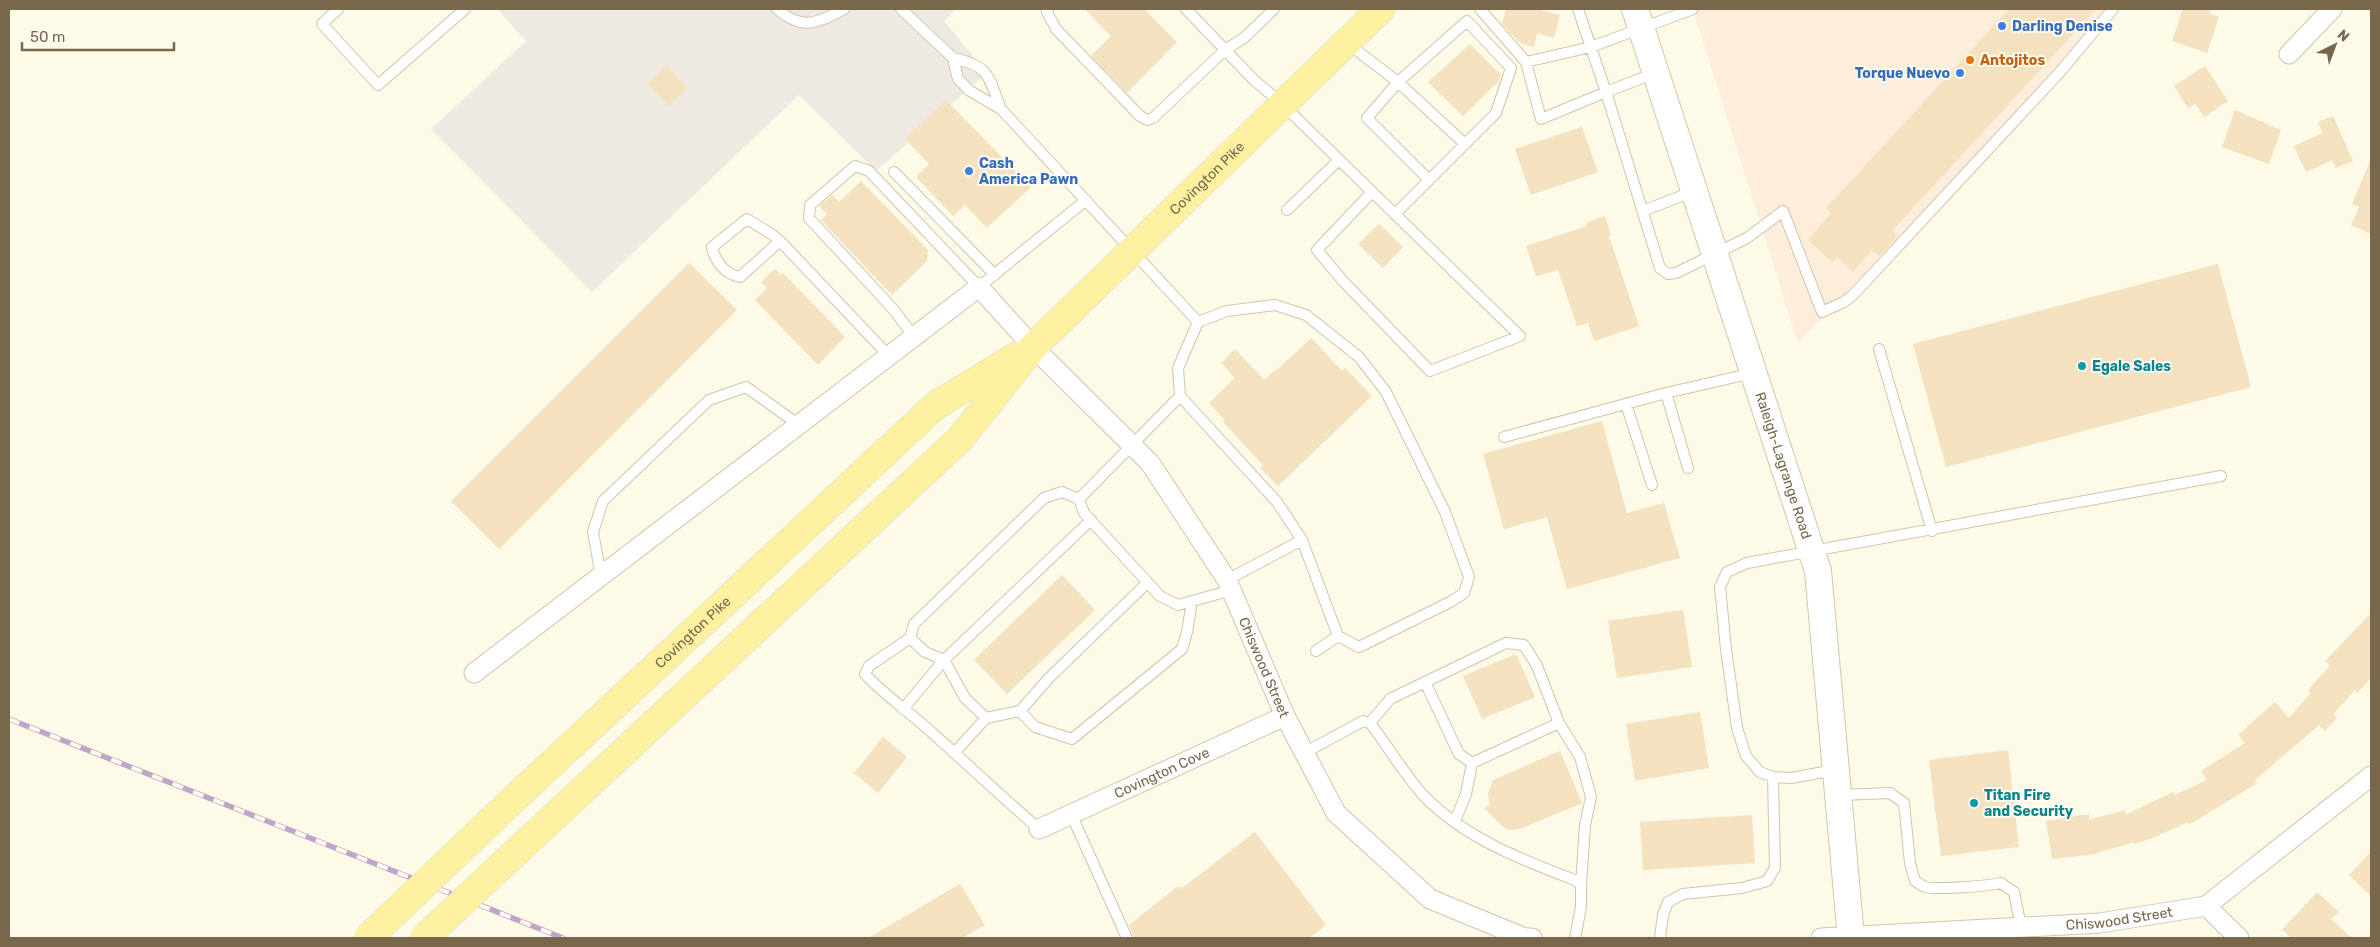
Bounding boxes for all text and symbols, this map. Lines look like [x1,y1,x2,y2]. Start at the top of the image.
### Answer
place label: Darling Denise [2012,18,2113,35]
scale bar [22,20,175,52]
marker: Darling Denise [1996,20,2008,32]
north arrow [2310,20,2360,70]
text: N [2334,26,2353,45]
text: 50 m [30,28,65,46]
place label: Antojitos [1980,52,2045,69]
marker: Antojitos [1964,54,1976,66]
place label: Torque Nuevo [1855,65,1950,82]
marker: Torque Nuevo [1954,67,1966,79]
street label: Covington Pike [1166,138,1248,219]
place label: Cash America Pawn [979,155,1078,188]
marker: Cash America Pawn [963,165,975,177]
place label: Egale Sales [2092,358,2171,375]
marker: Egale Sales [2076,360,2088,372]
street label: Raleigh-Lagrange Road [1751,390,1815,541]
street label: Covington Pike [652,593,735,672]
street label: Chiswood Street [1235,615,1293,721]
street label: Covington Cove [1112,744,1212,802]
place label: Titan Fire and Security [1984,787,2074,820]
marker: Titan Fire and Security [1968,797,1980,809]
street label: Chiswood Street [2065,903,2174,934]

